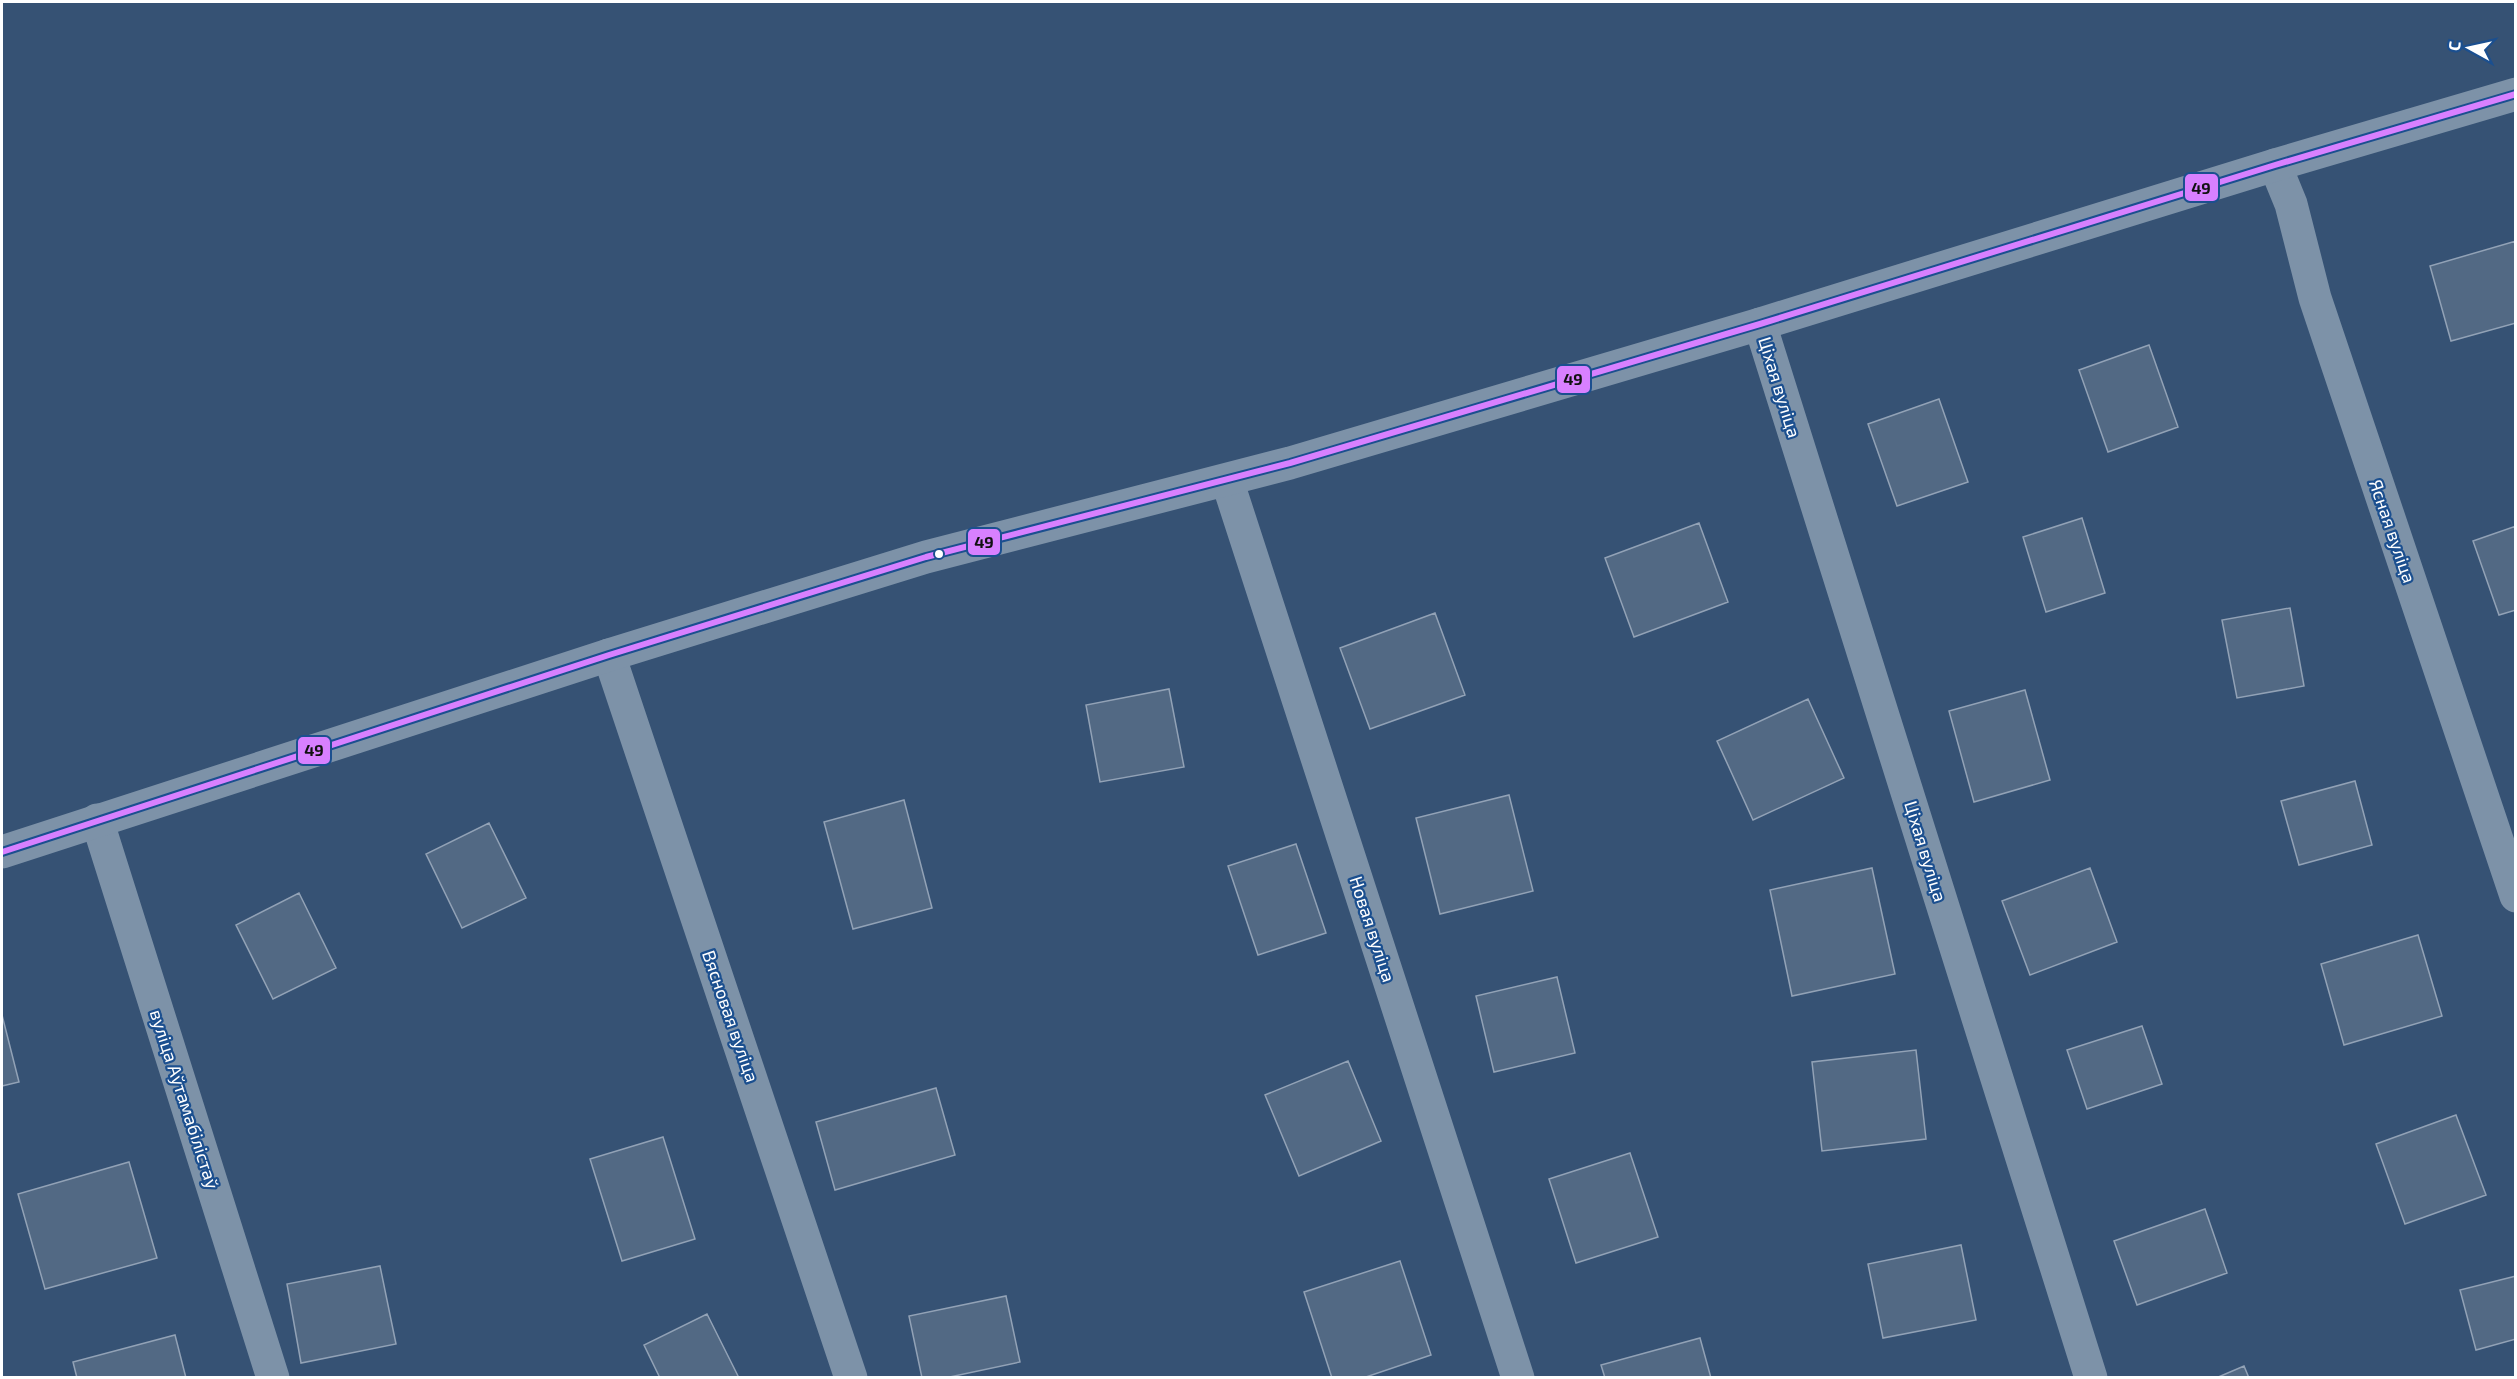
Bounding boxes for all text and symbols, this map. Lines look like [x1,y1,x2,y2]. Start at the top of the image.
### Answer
north arrow [2439,18,2499,78]
text: С [2444,40,2464,52]
line badge: 49 [2184,173,2219,202]
text: 49 [2191,178,2211,197]
street label: Ціхая вуліца [1754,334,1806,440]
line badge: 49 [1556,365,1591,394]
text: 49 [1563,369,1583,388]
street label: Ясная вуліца [2365,476,2421,586]
line badge: 49 [967,528,1001,556]
text: 49 [974,532,994,551]
unlabelled marker [933,548,945,560]
line badge: 49 [297,736,331,765]
text: 49 [304,740,324,759]
street label: Ціхая вуліца [1900,798,1952,904]
street label: Новая вуліца [1346,873,1400,985]
street label: Вясновая вуліца [698,947,764,1085]
street label: вуліца Аўтамабілістаў [146,1006,225,1192]

